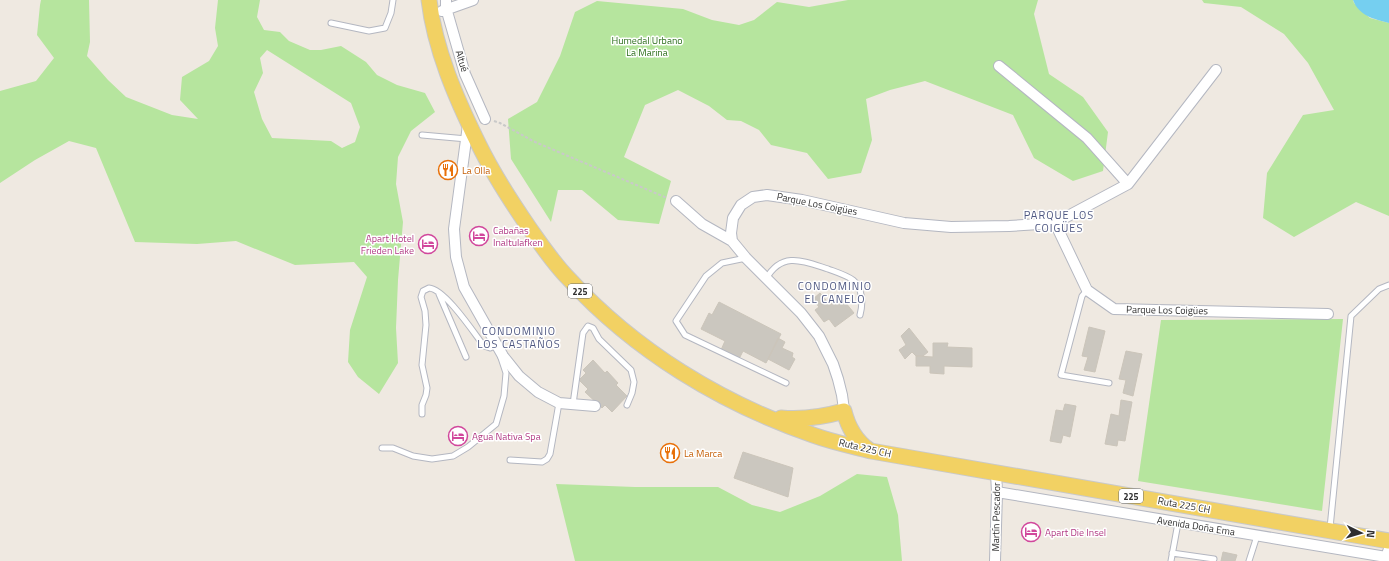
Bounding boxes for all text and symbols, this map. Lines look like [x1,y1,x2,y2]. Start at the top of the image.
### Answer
park label: Humedal Urbano La Marina [611,33,683,60]
street label: Altué [452,48,472,74]
restaurant icon: La Olla [437,159,459,181]
place label: La Olla [462,163,490,178]
street label: Parque Los Coigües [775,189,859,219]
district label: PARQUE LOS COIGÜES [1024,207,1094,236]
place label: Cabañas Inaltulafken [493,223,543,250]
hotel icon: Cabañas Inaltulafken [468,225,490,247]
place label: Apart Hotel Frieden Lake [361,231,414,258]
hotel icon: Apart Hotel Frieden Lake [417,233,439,255]
district label: CONDOMINIO EL CANELO [798,278,872,307]
road number: 225 [568,284,592,298]
street label: Parque Los Coigües [1126,302,1208,318]
district label: CONDOMINIO LOS CASTAÑOS [477,323,561,352]
hotel icon: Agua Nativa Spa [447,425,469,447]
place label: Agua Nativa Spa [472,429,541,444]
street label: Ruta 225 CH [837,435,893,461]
restaurant icon: La Marca [659,442,681,464]
place label: La Marca [684,446,722,461]
street label: Martín Pescador [988,482,1004,552]
road number: 225 [1119,489,1143,503]
street label: Ruta 225 CH [1156,493,1212,517]
street label: Avenida Doña Ema [1156,512,1236,540]
north arrow [1341,513,1381,553]
hotel icon: Apart Die Insel [1020,521,1042,543]
place label: Apart Die Insel [1045,525,1106,540]
text: N [1363,529,1379,538]

